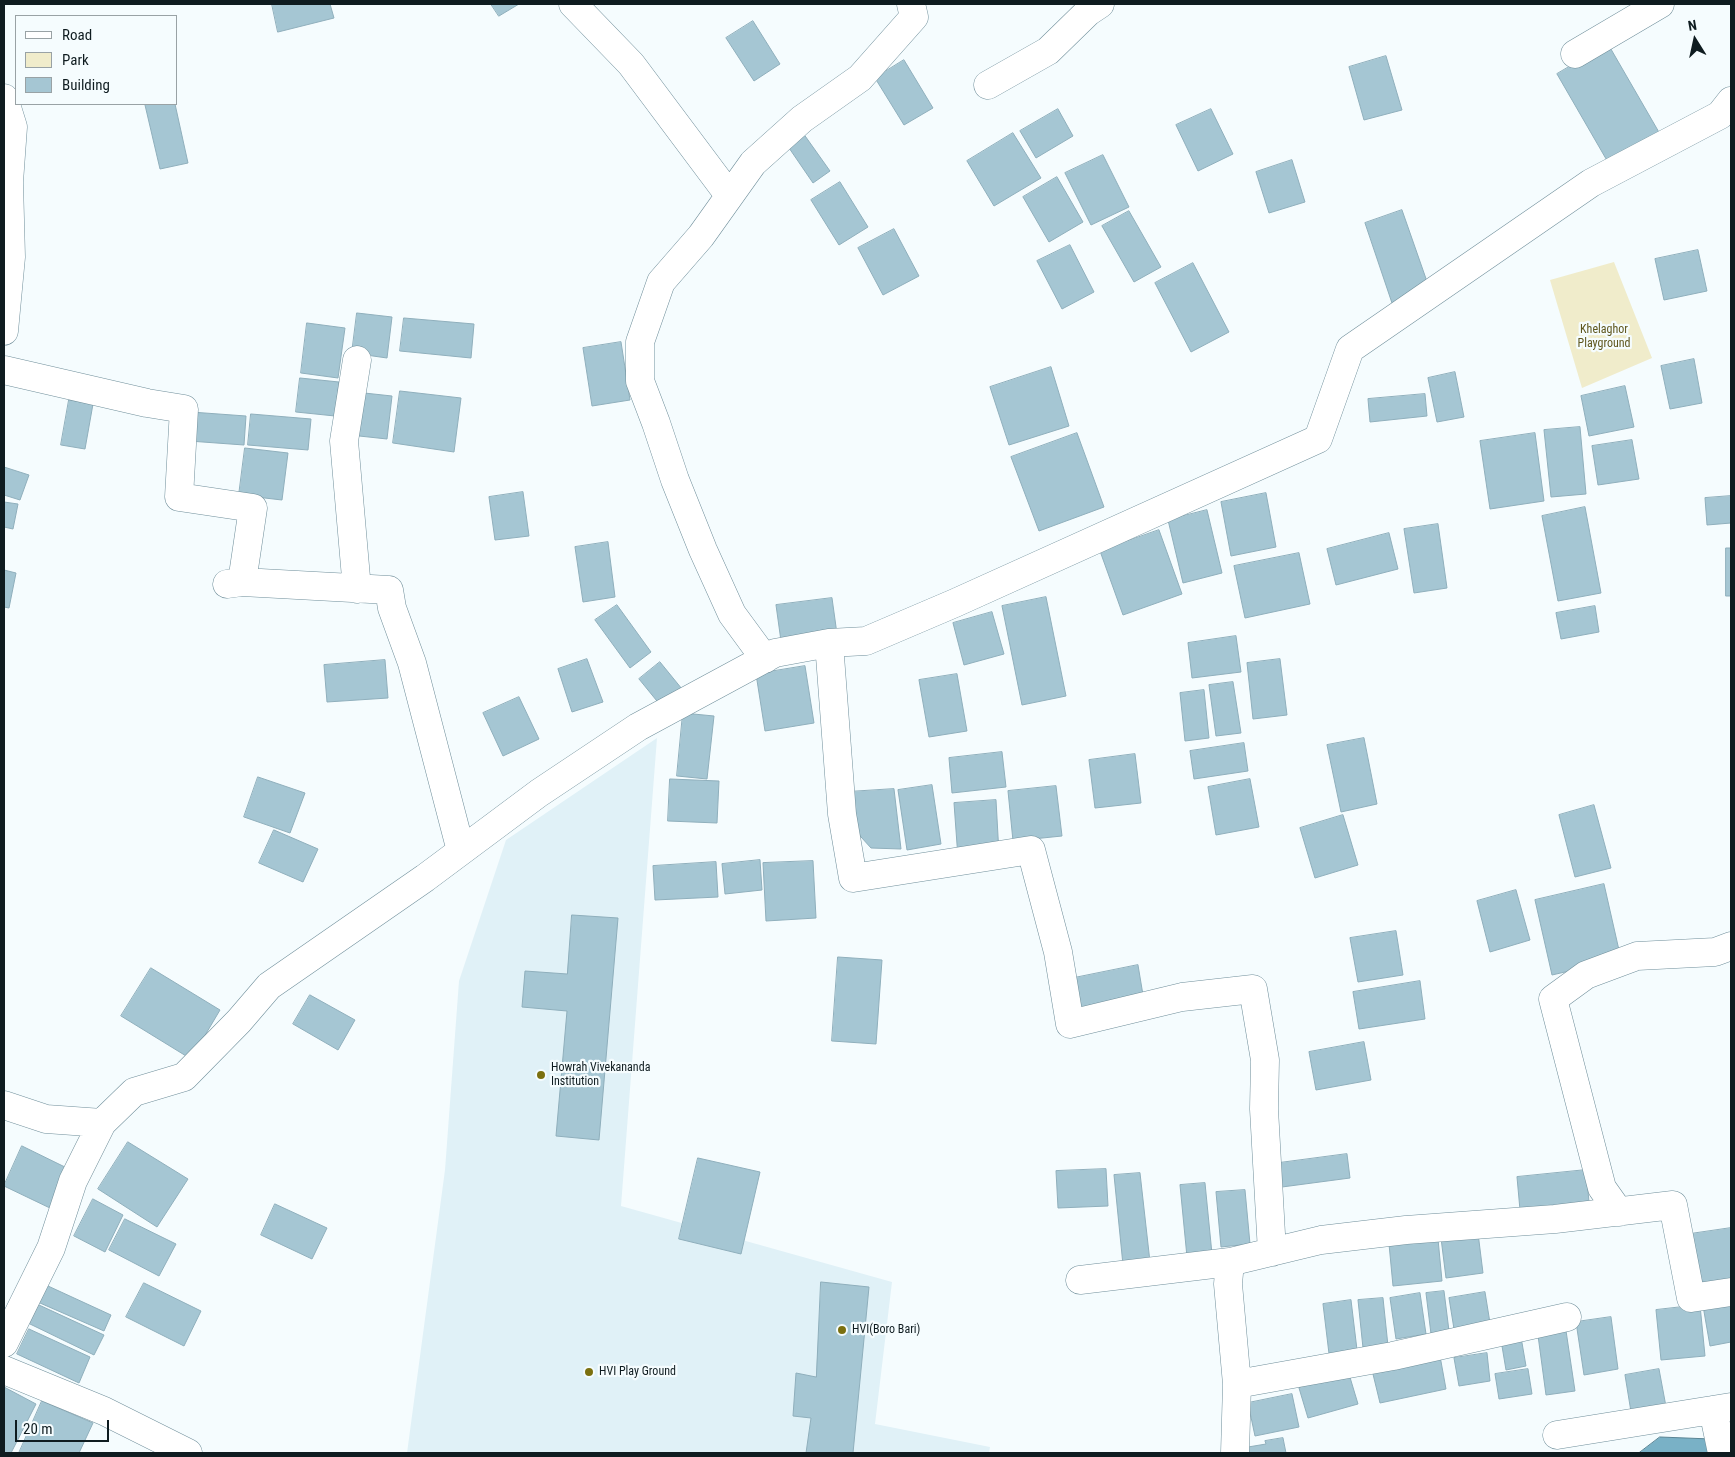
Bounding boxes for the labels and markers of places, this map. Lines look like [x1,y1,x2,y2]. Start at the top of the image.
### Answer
place label: Howrah Vivekananda Institution [551,1061,650,1089]
marker: Howrah Vivekananda Institution [535,1069,547,1081]
place label: HVI(Boro Bari) [852,1323,920,1337]
marker: HVI(Boro Bari) [836,1324,848,1336]
place label: HVI Play Ground [599,1365,676,1379]
marker: HVI Play Ground [583,1366,595,1378]

